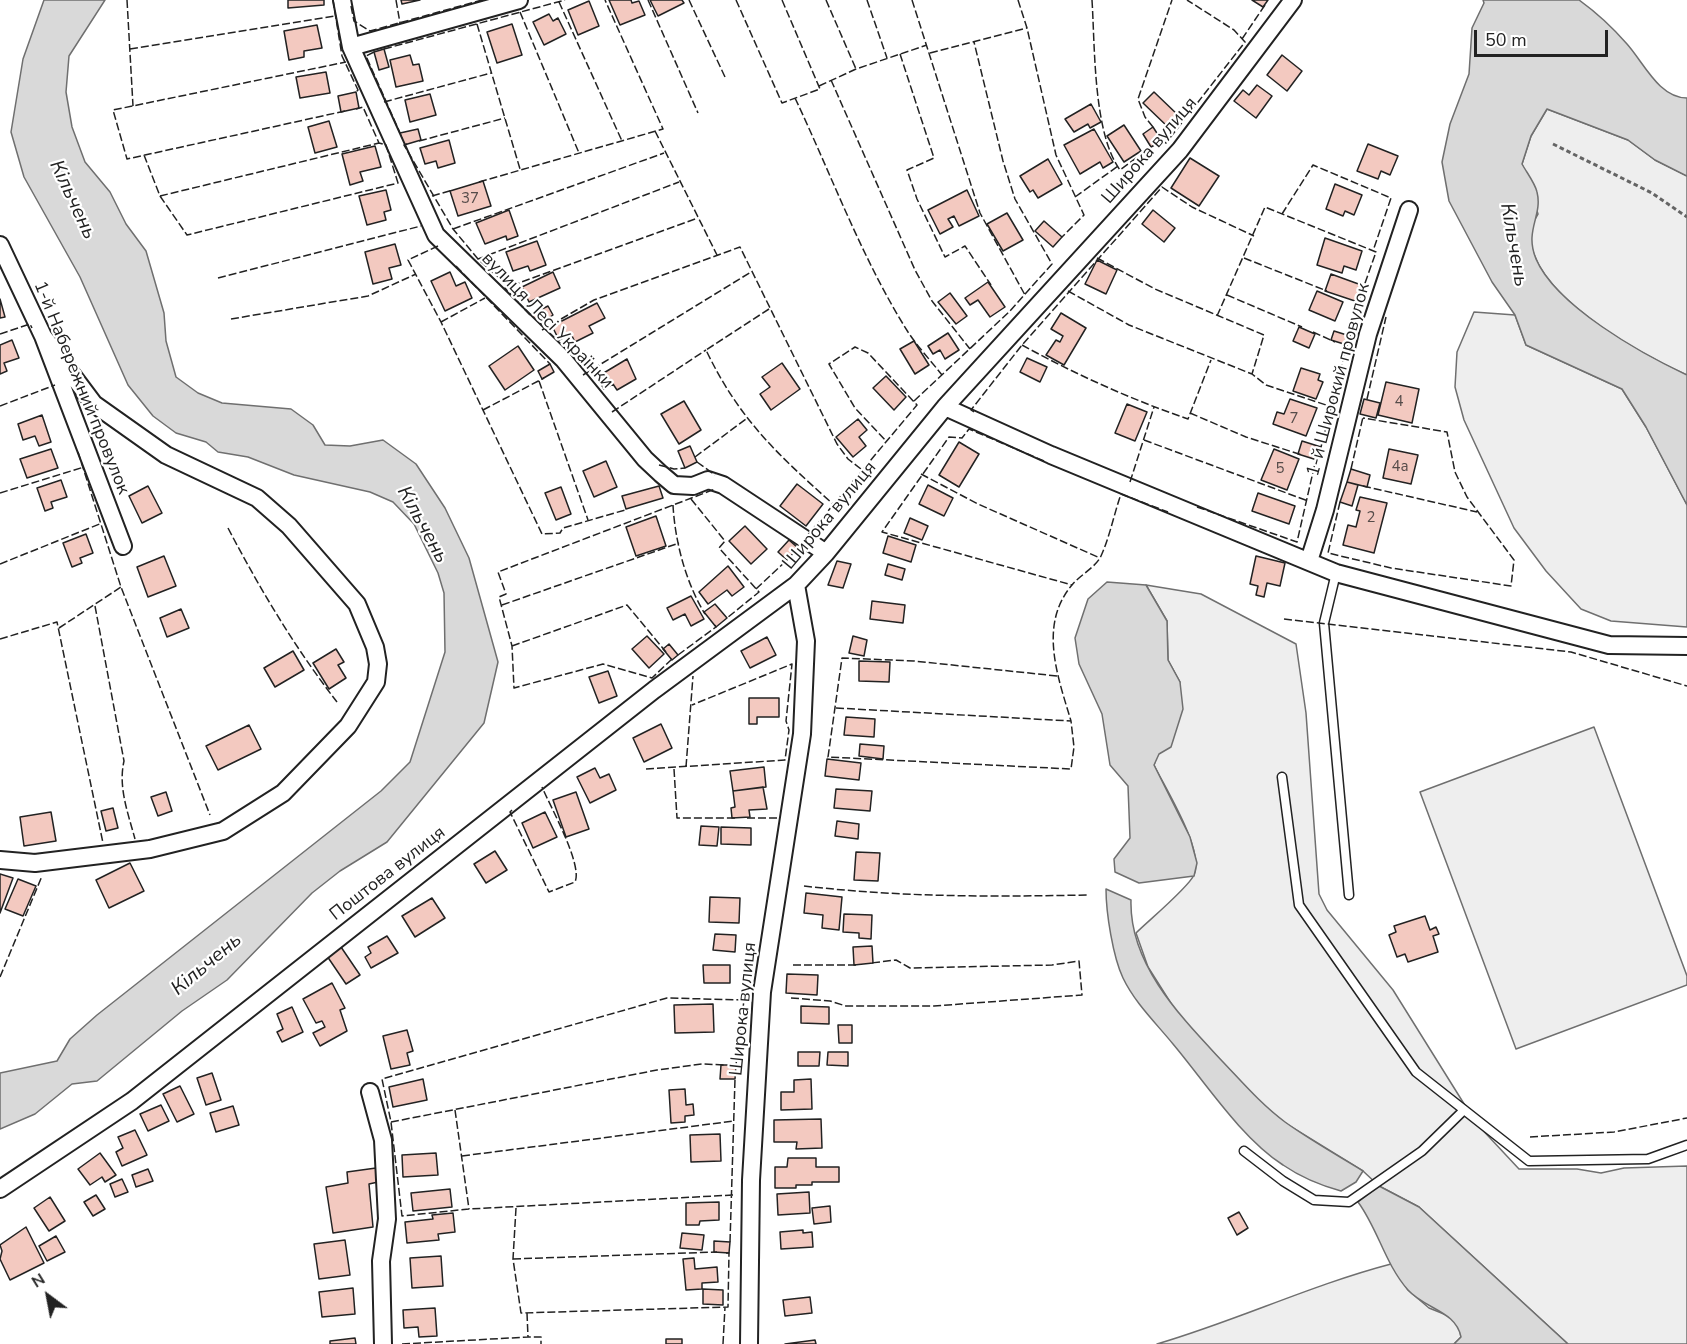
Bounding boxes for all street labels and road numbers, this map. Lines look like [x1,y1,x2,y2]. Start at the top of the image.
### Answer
street label: Широка вулиця [1098,93,1202,209]
street label: вулиця Лесі Українки [476,249,618,393]
street label: 1-й Набережний провулок [28,278,134,498]
street label: 1-й Широкий провулок [1303,281,1375,479]
street label: Широка вулиця [779,458,881,574]
street label: Поштова вулиця [326,822,450,926]
street label: Широка вулиця [726,941,762,1077]

